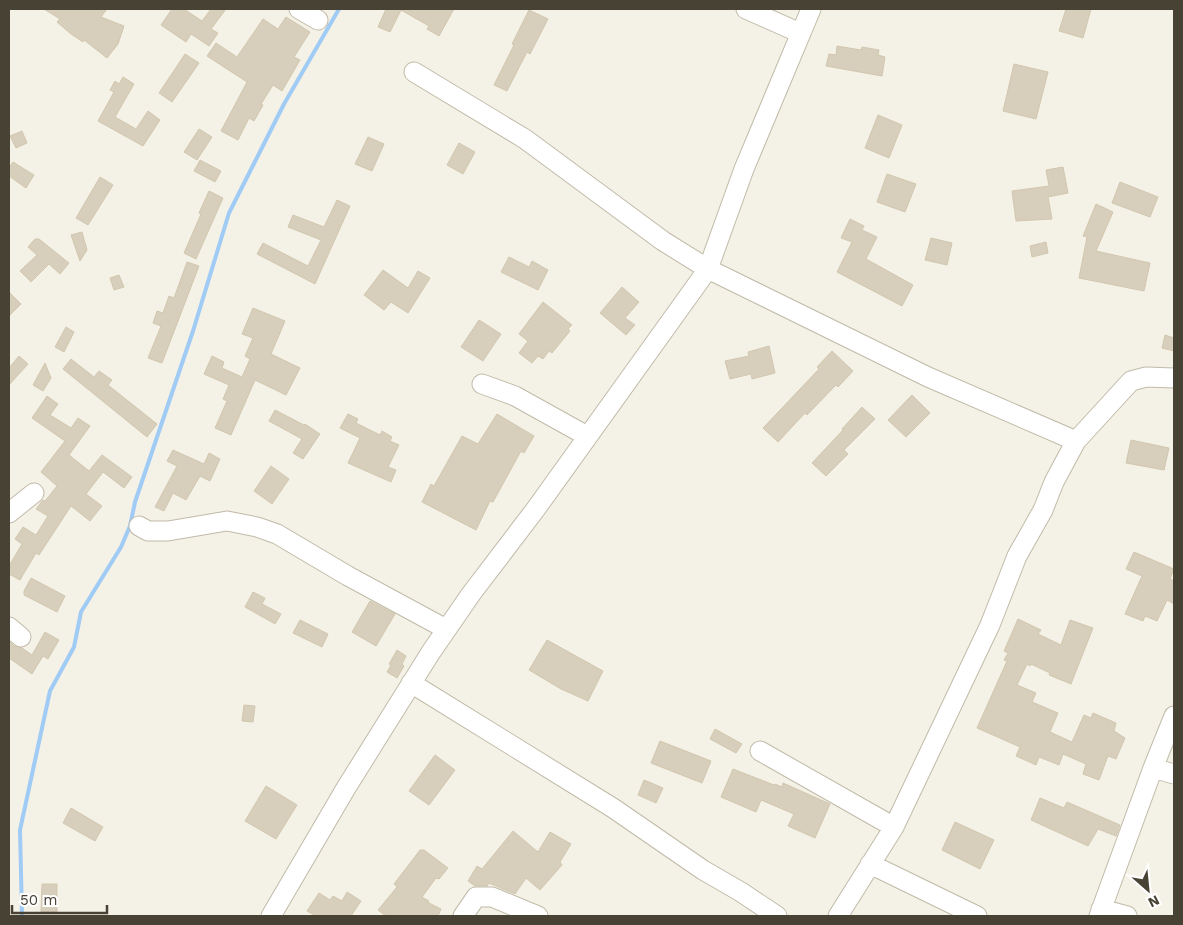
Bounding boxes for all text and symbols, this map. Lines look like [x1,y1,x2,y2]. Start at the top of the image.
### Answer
north arrow [1123,865,1173,915]
scale bar [12,882,108,914]
text: 50 m [20,891,57,909]
text: N [1146,892,1162,911]

